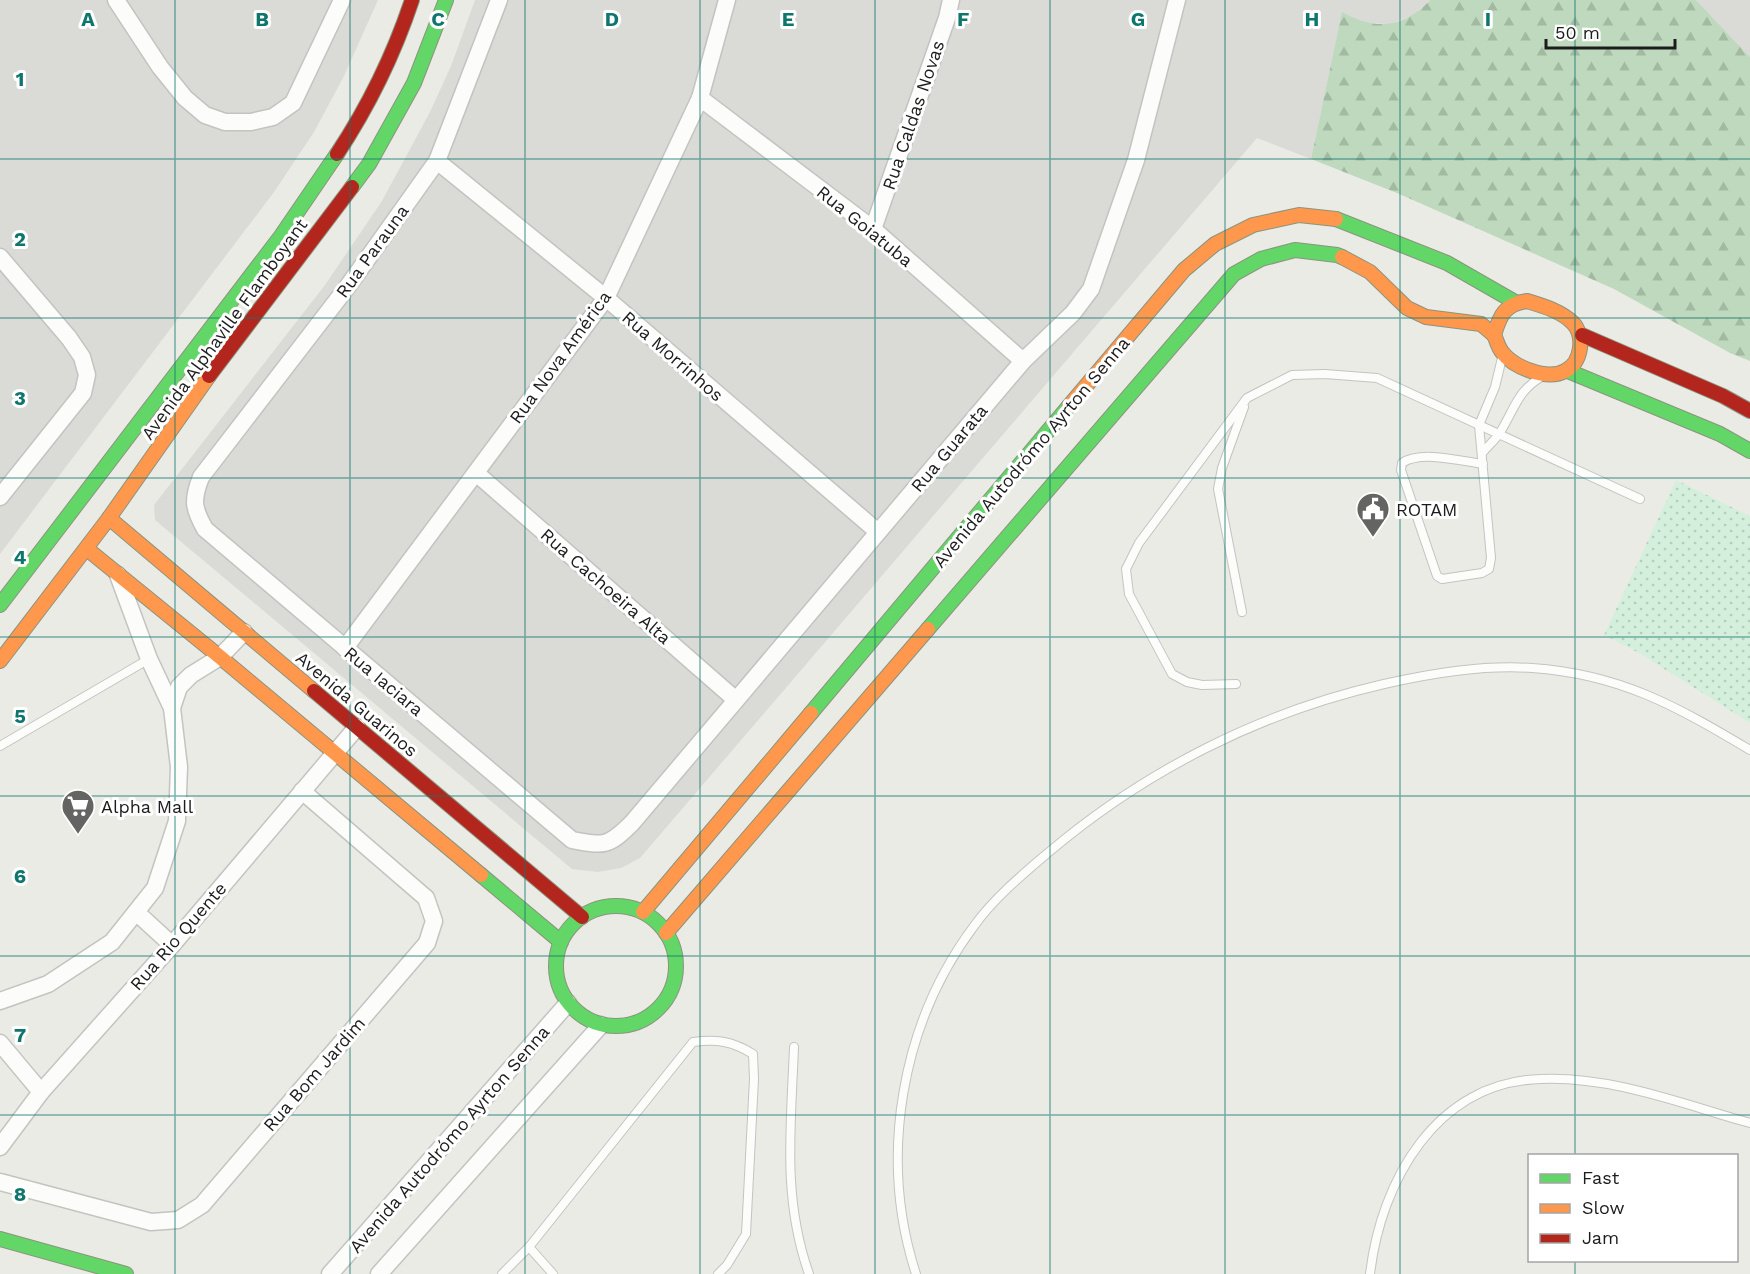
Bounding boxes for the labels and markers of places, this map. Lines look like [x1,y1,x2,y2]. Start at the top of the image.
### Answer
public building icon: ROTAM [1355,491,1391,538]
place label: ROTAM [1396,499,1457,520]
supermarket icon: Alpha Mall [60,788,96,835]
place label: Alpha Mall [101,796,194,817]

